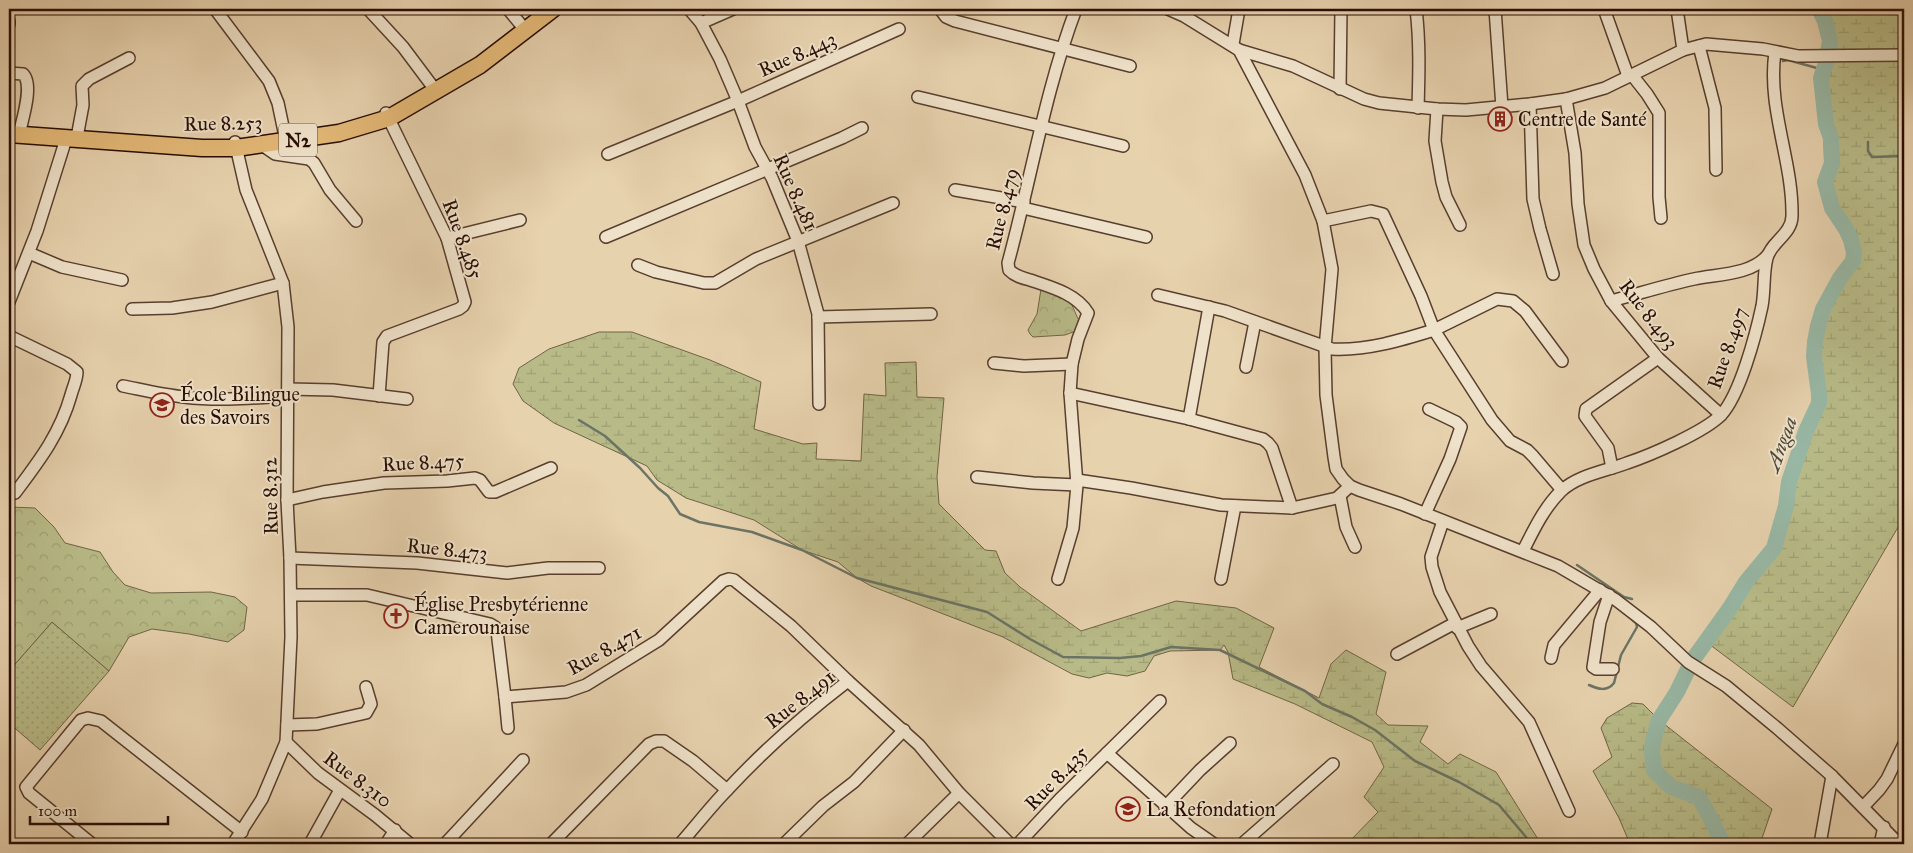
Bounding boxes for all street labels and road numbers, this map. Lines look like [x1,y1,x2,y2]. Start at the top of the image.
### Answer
street label: Rue 8.443 [754,26,840,82]
street label: Rue 8.253 [183,110,263,136]
road number: N2 [279,124,317,156]
street label: Rue 8.481 [768,150,824,234]
street label: Rue 8.479 [980,165,1024,253]
street label: Rue 8.485 [437,196,489,282]
street label: Rue 8.493 [1614,274,1684,354]
street label: Rue 8.497 [1702,304,1752,392]
street label: Rue 8.475 [381,448,465,476]
street label: Rue 8.312 [257,457,283,535]
street label: Rue 8.473 [405,533,489,565]
street label: Rue 8.471 [563,620,645,680]
street label: Rue 8.491 [760,664,840,734]
street label: Rue 8.435 [1019,741,1093,815]
street label: Rue 8.310 [319,746,397,812]

